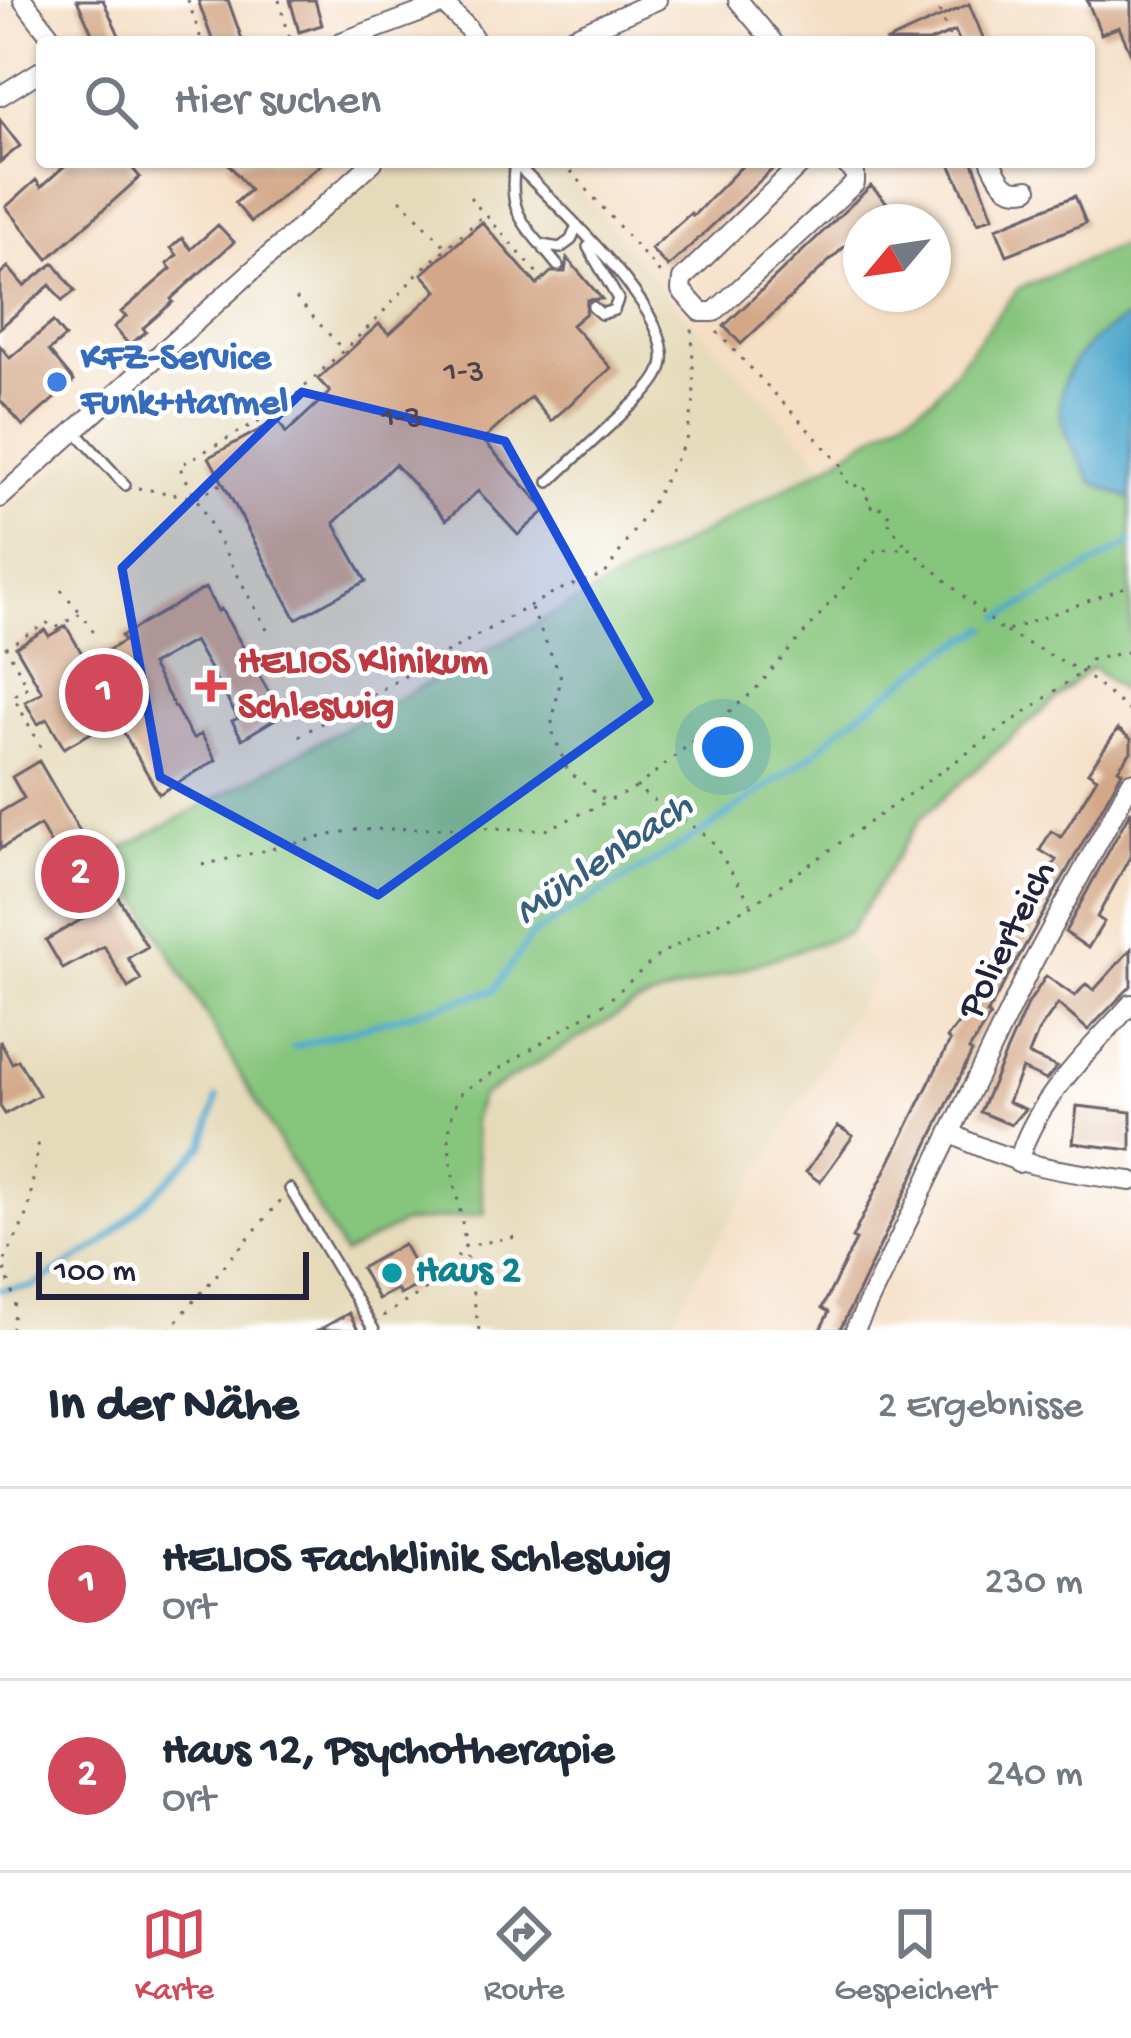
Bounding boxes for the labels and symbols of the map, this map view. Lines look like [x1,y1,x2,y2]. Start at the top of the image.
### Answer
north arrow [843,204,951,312]
place label: KFZ-Service Funk+Harmel [80,337,288,428]
house number: 1-3 [443,355,484,393]
marker: KFZ-Service Funk+Harmel [44,369,70,395]
house number: 1-3 [381,401,422,439]
place label: HELIOS Klinikum Schleswig [238,641,488,732]
pin: 1 [65,648,143,738]
marker: HELIOS Klinikum Schleswig [195,670,227,702]
your location [693,717,753,777]
water label: Mühlenbach [506,783,704,939]
pin: 2 [41,829,119,919]
street label: Polierteich [949,854,1068,1030]
scale bar [36,1246,309,1299]
place label: Haus 2 [416,1250,521,1296]
marker: Haus 2 [379,1260,405,1286]

